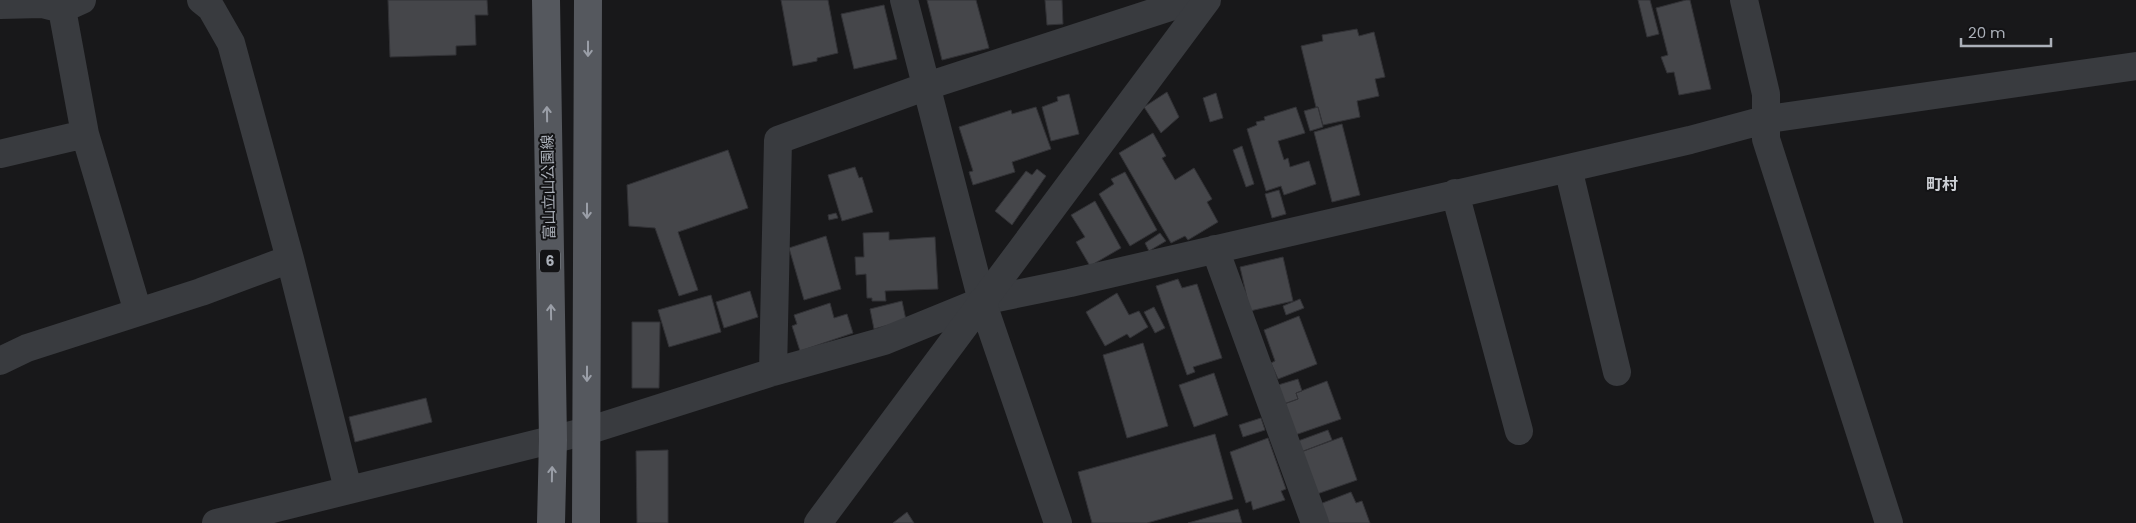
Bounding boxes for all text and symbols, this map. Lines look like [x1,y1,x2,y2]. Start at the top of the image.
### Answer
scale bar [1961,15,2051,47]
text: 20 m [1968,22,2006,43]
one-way arrow [583,40,593,56]
one-way arrow [542,107,552,123]
street label: 富山立山公園線 [537,134,559,240]
district label: 町村 [1926,173,1958,196]
one-way arrow [582,202,592,219]
road number: 6 [540,250,560,272]
one-way arrow [547,304,556,320]
one-way arrow [582,365,592,381]
one-way arrow [547,467,557,483]

